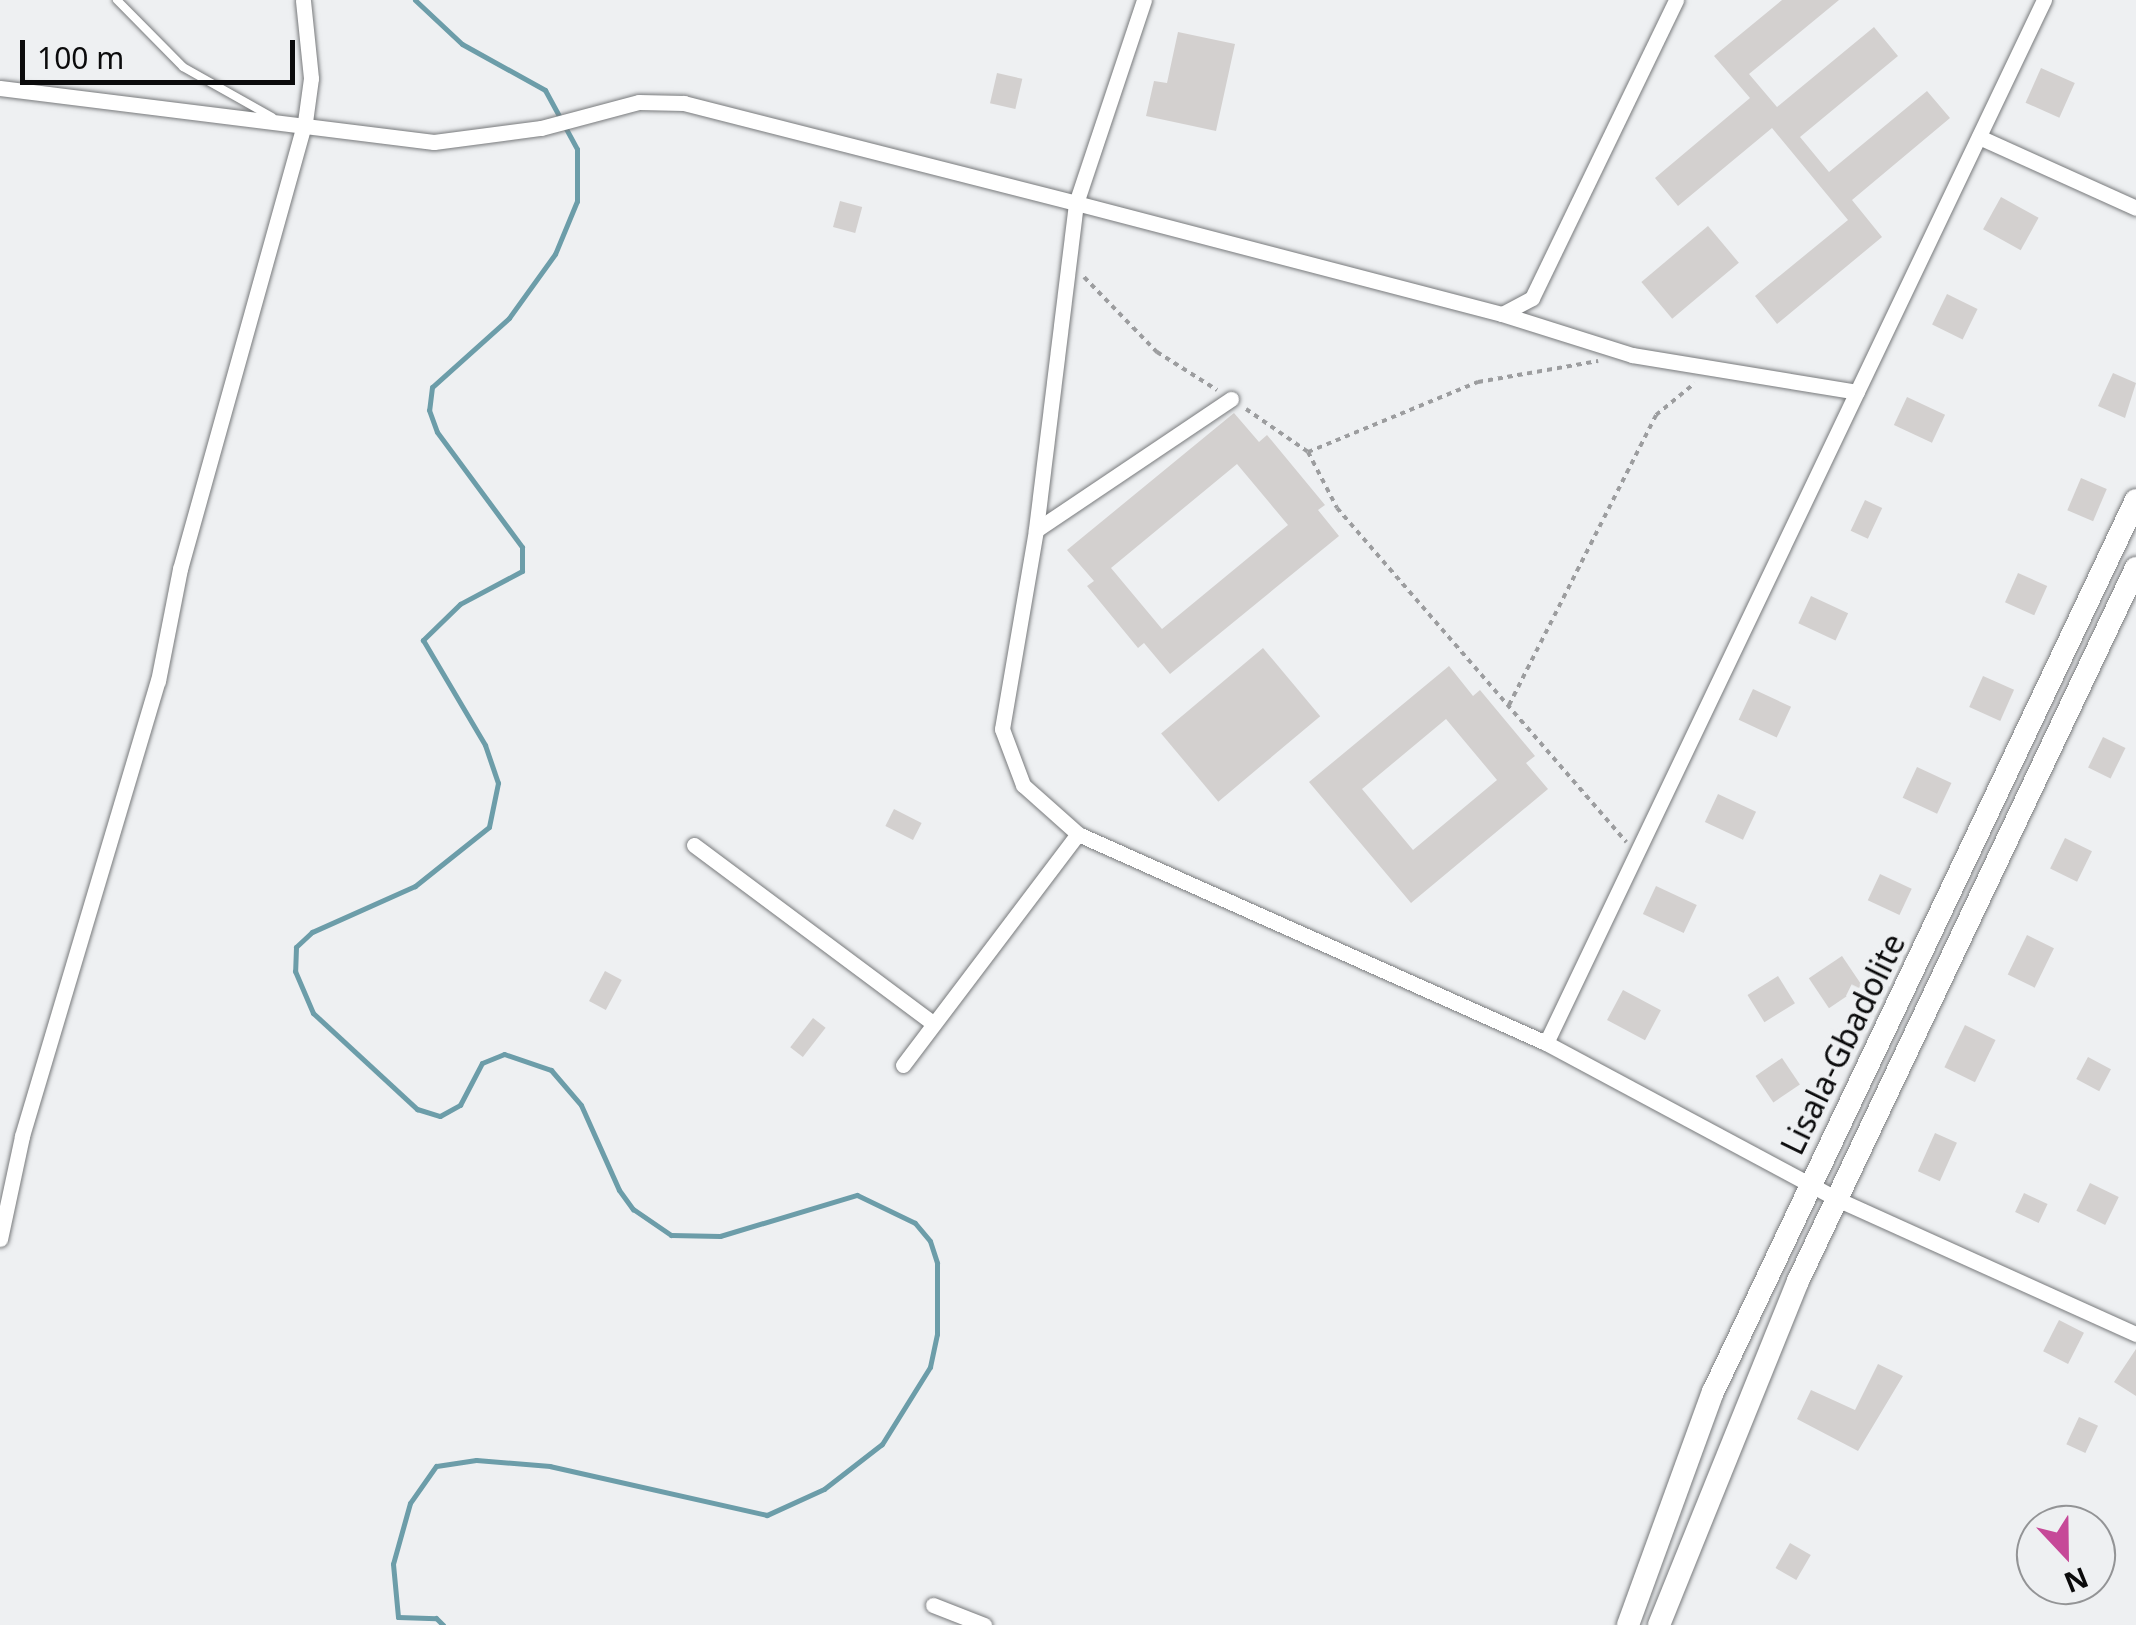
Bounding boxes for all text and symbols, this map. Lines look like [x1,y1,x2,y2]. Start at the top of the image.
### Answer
scale bar [25,20,300,82]
text: 100 m [37,37,124,78]
street label: Lisala-Gbadolite [1773,927,1913,1161]
north arrow [2016,1505,2116,1605]
text: N [2059,1559,2094,1603]

